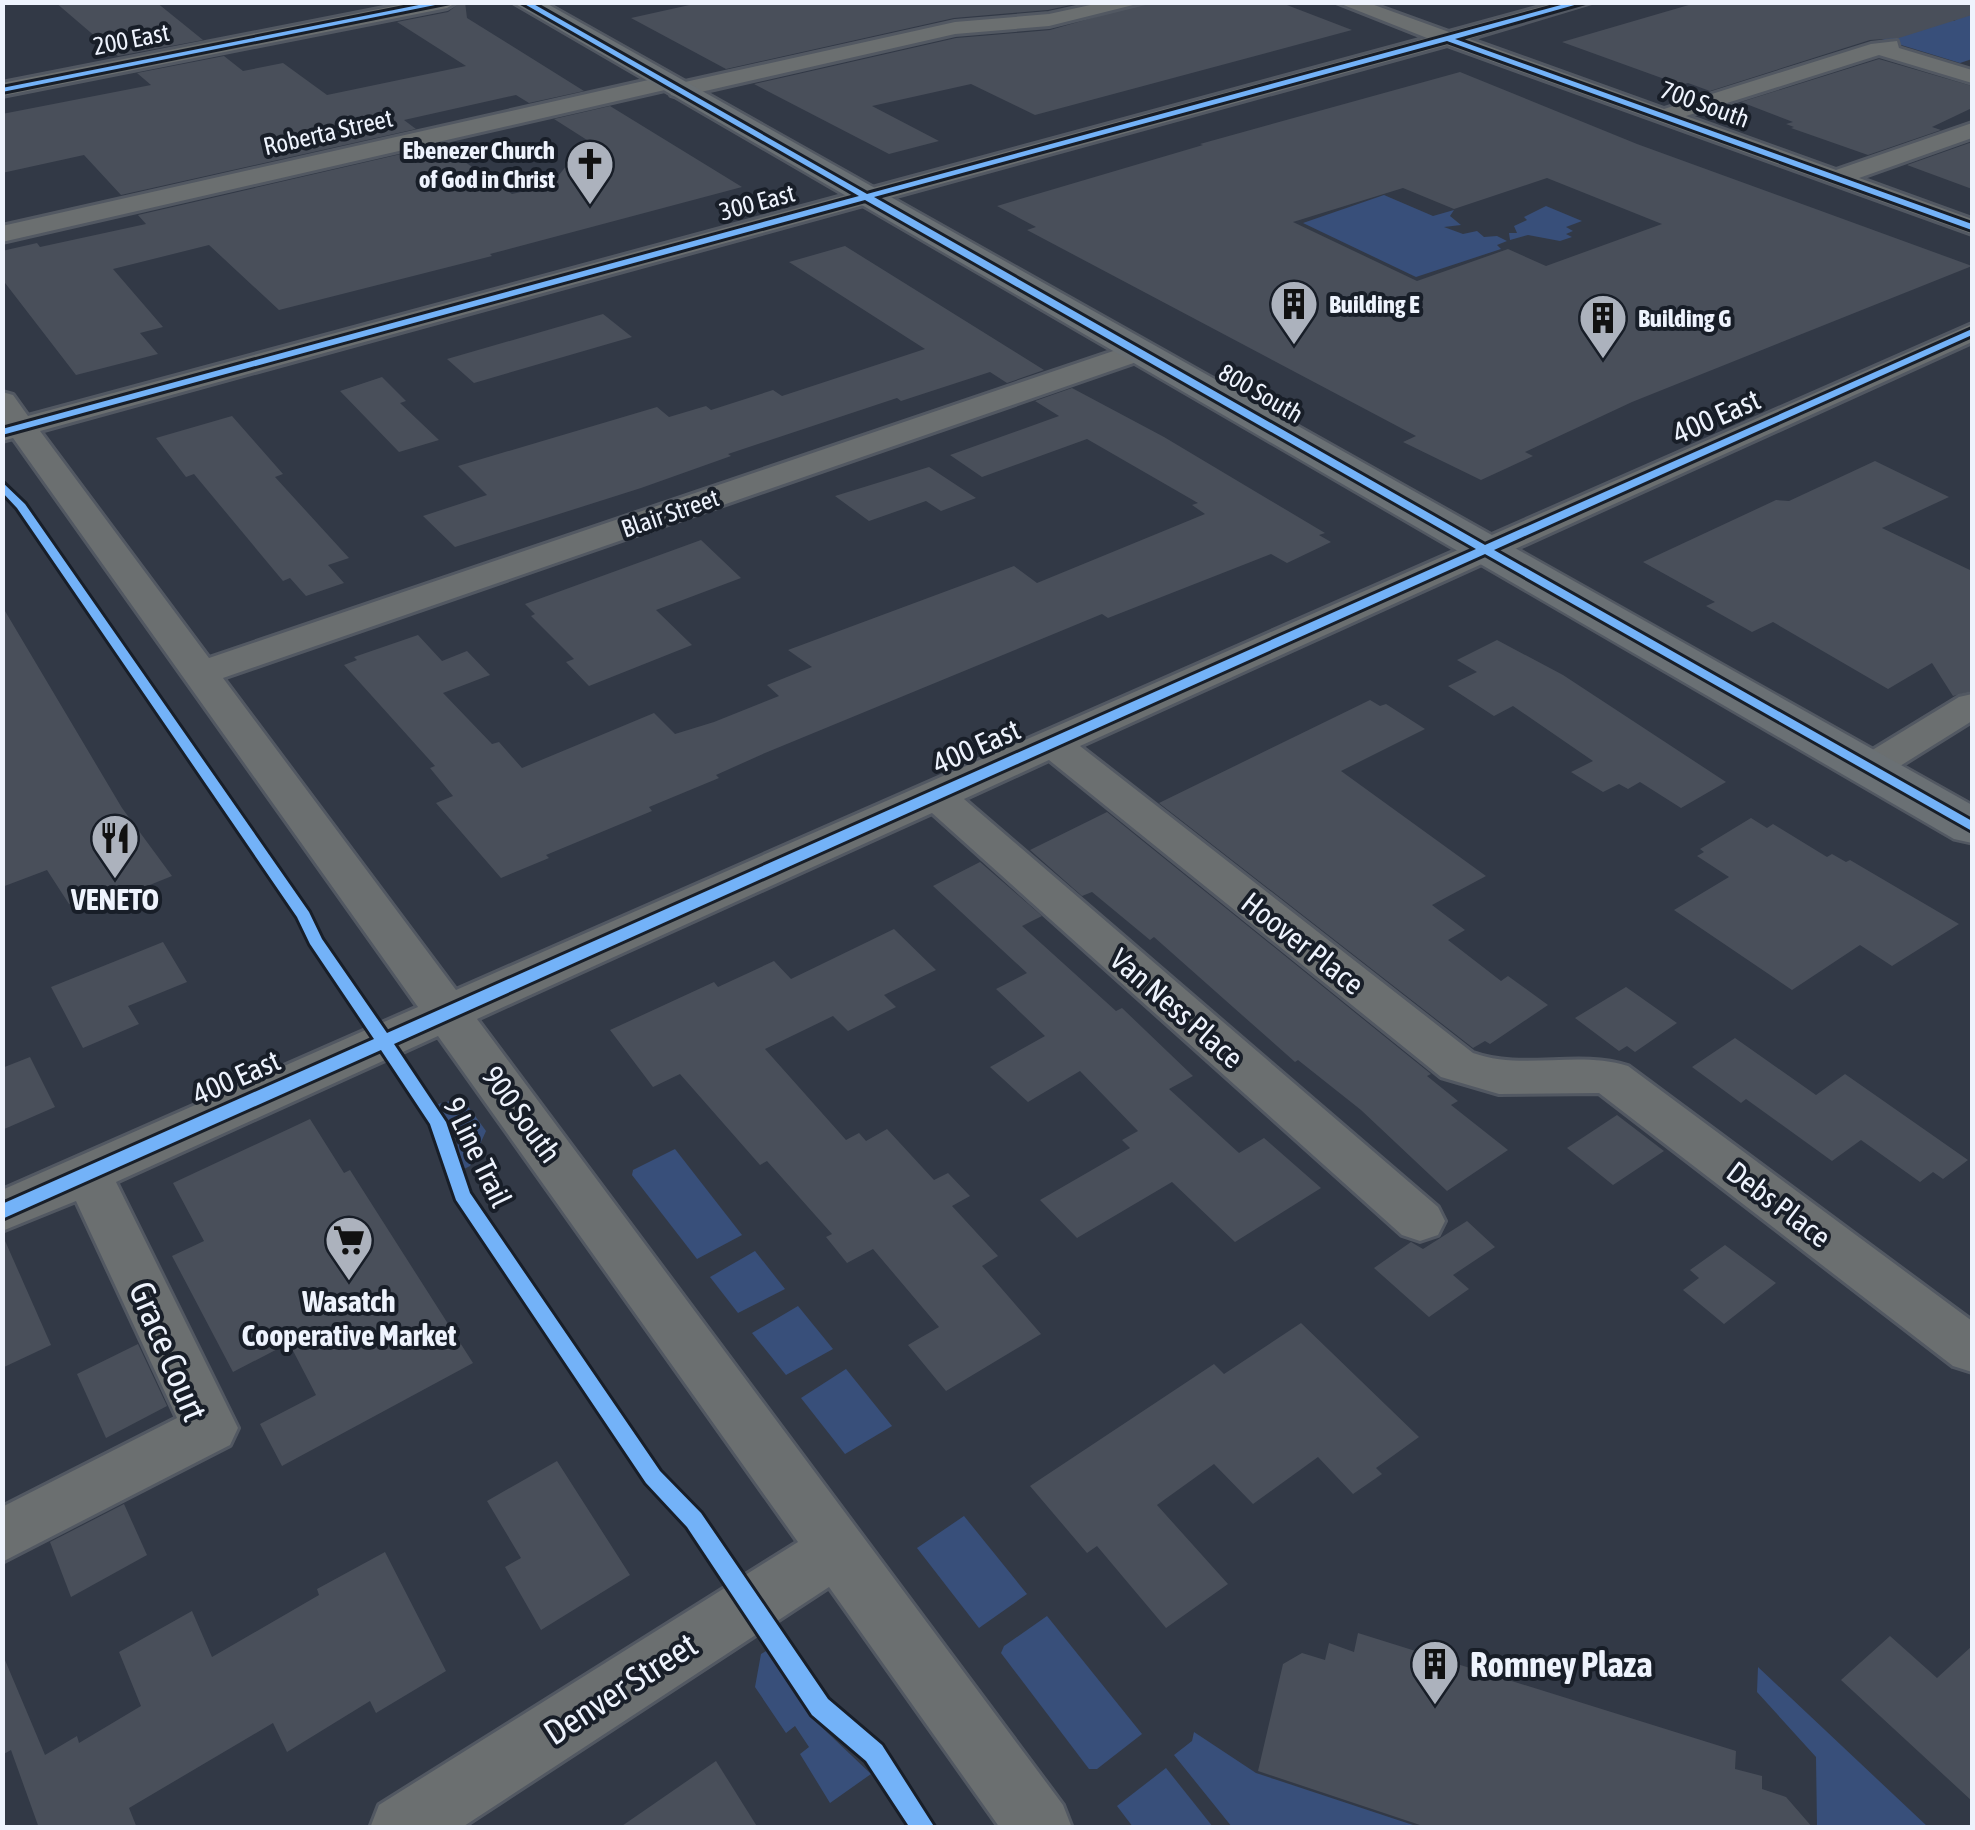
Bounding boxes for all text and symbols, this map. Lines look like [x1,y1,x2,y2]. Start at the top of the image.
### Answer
street label: 200 East [91,18,171,60]
street label: 700 South [1657,75,1753,133]
street label: Roberta Street [261,104,395,160]
place label: Ebenezer Church of God in Christ [403,136,556,193]
church icon: Ebenezer Church of God in Christ [564,138,616,206]
street label: 300 East [716,179,798,225]
building icon: Building E [1268,278,1320,346]
place label: Building E [1329,290,1420,318]
building icon: Building G [1577,292,1629,360]
place label: Building G [1638,304,1731,332]
street label: 800 South [1214,358,1308,428]
street label: 400 East [1667,382,1765,450]
street label: Blair Street [617,483,723,543]
street label: 400 East [927,712,1025,780]
restaurant icon: VENETO [89,812,141,880]
place label: VENETO [70,882,159,916]
street label: Hoover Place [1235,885,1371,1001]
street label: Van Ness Place [1104,941,1250,1075]
street label: 400 East [187,1043,285,1111]
street label: 900 South [476,1059,568,1169]
street label: 9 Line Trail [437,1092,519,1212]
street label: Debs Place [1721,1154,1837,1254]
supermarket icon: Wasatch Cooperative Market [323,1214,375,1282]
street label: Grace Court [122,1275,216,1427]
place label: Wasatch Cooperative Market [242,1284,457,1352]
street label: Denver Street [536,1624,704,1752]
building icon: Romney Plaza [1409,1638,1461,1706]
place label: Romney Plaza [1470,1644,1652,1684]

